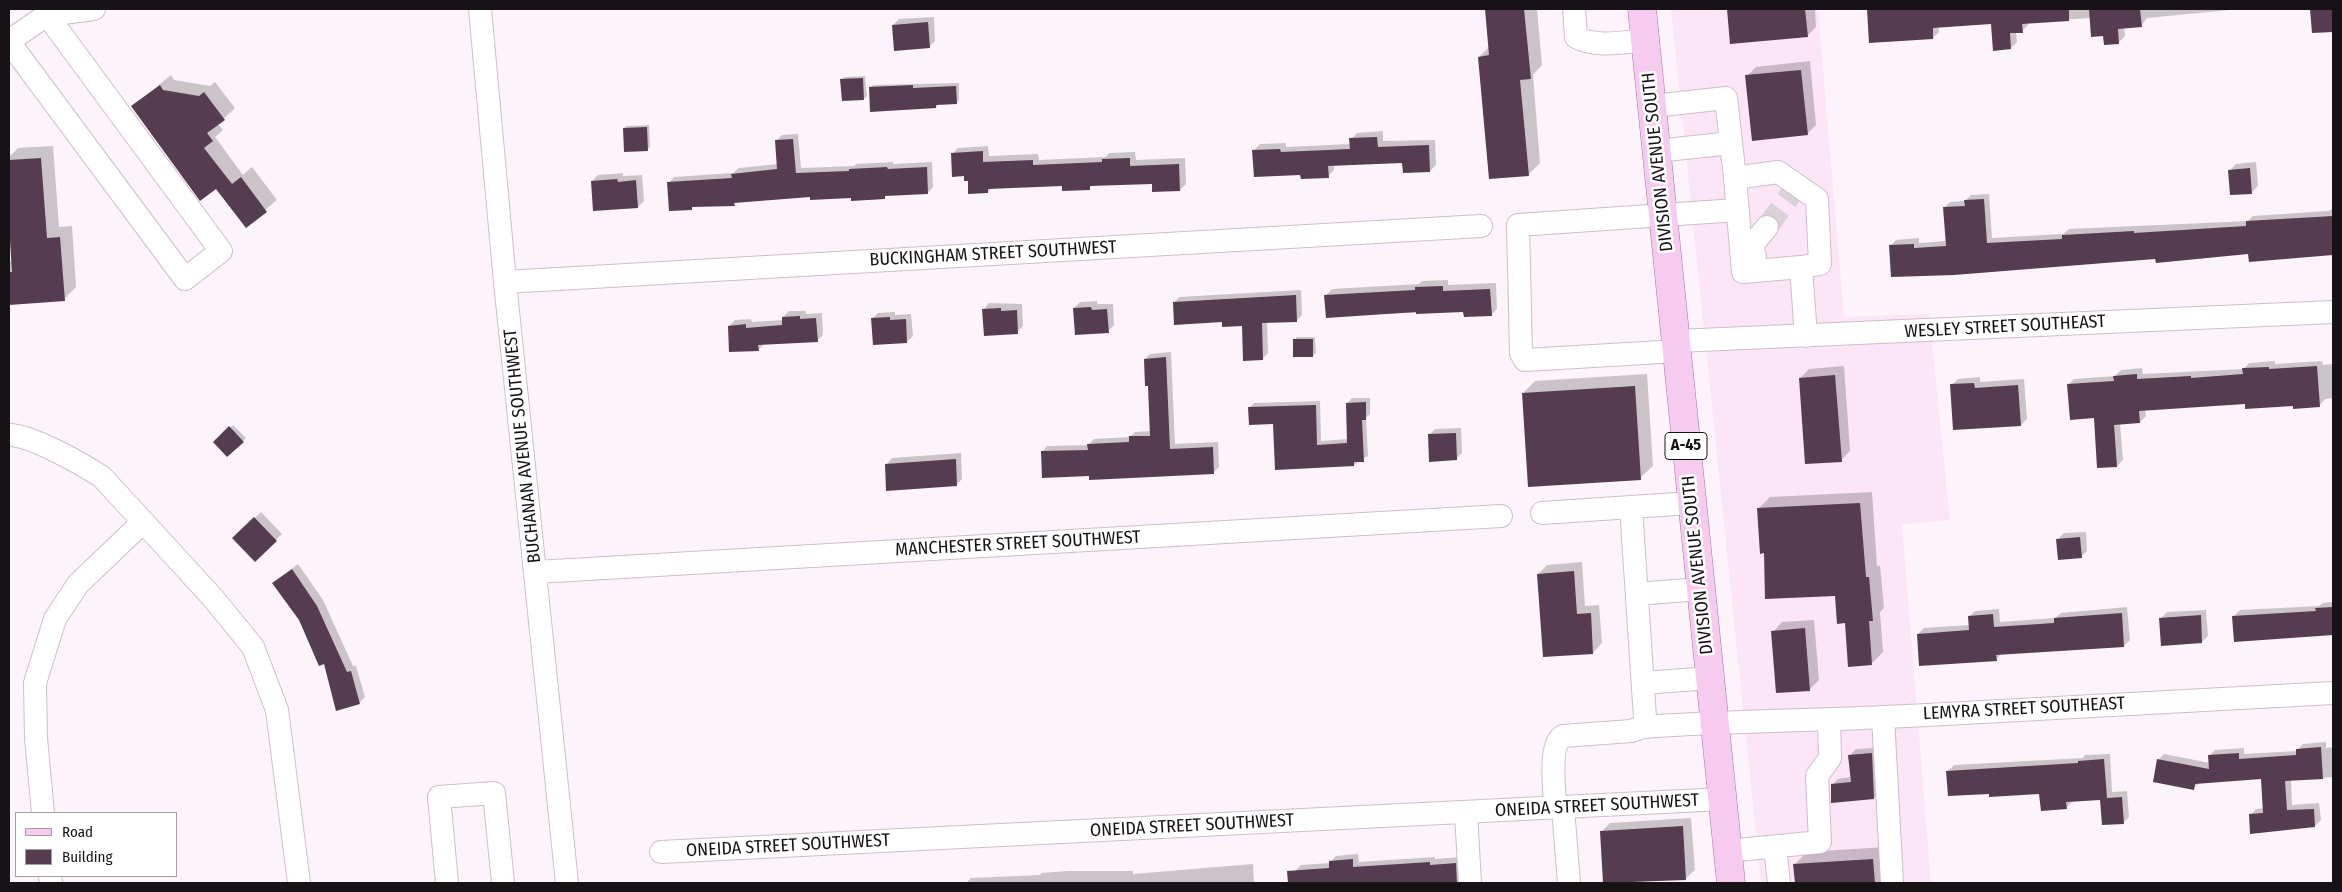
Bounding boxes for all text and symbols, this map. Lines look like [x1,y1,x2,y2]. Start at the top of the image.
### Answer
street label: DIVISION AVENUE SOUTH [1638,71,1678,253]
street label: BUCKINGHAM STREET SOUTHWEST [869,237,1117,271]
street label: WESLEY STREET SOUTHEAST [1904,311,2106,343]
street label: BUCHANAN AVENUE SOUTHWEST [500,328,546,564]
road number: A-45 [1665,432,1707,460]
street label: DIVISION AVENUE SOUTH [1678,474,1718,656]
street label: MANCHESTER STREET SOUTHWEST [895,527,1141,561]
street label: LEMYRA STREET SOUTHEAST [1922,693,2126,725]
street label: ONEIDA STREET SOUTHWEST [1494,790,1700,822]
street label: ONEIDA STREET SOUTHWEST [1089,810,1295,842]
legend [15,812,178,877]
text: Road [62,823,93,841]
street label: ONEIDA STREET SOUTHWEST [685,830,891,862]
text: Building [62,848,113,866]

